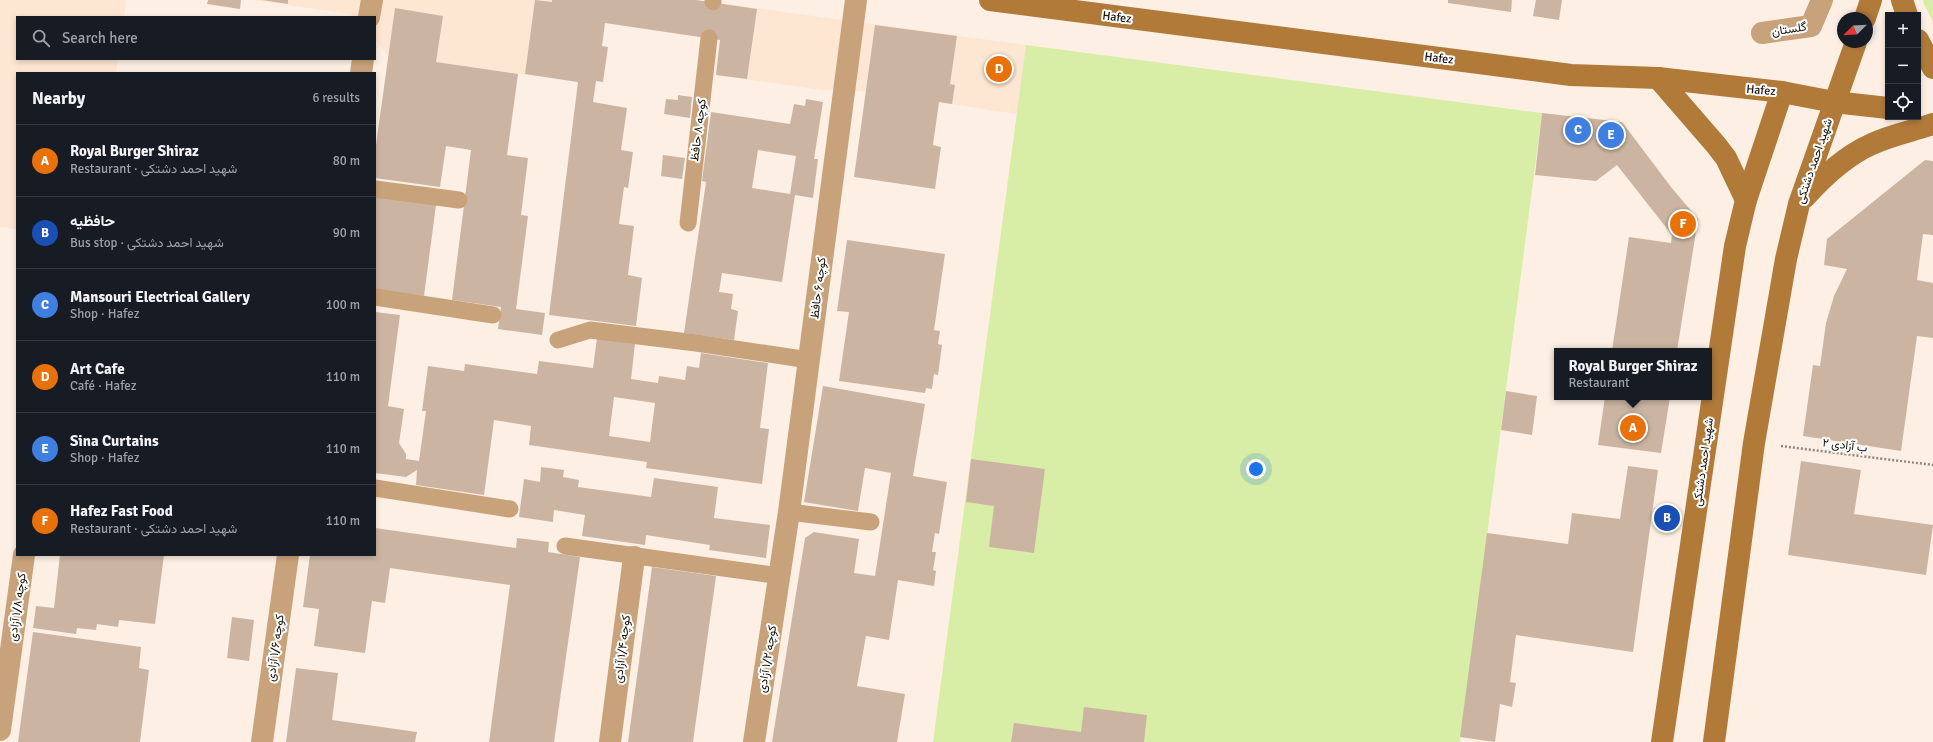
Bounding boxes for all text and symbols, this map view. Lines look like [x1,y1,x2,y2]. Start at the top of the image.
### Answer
street label: Hafez [1101,8,1132,27]
north arrow [1837,12,1873,48]
map controls [1885,12,1921,120]
button: + [1885,12,1921,48]
search box [16,16,376,60]
street label: گلستان [1771,19,1808,40]
icon: search [30,27,52,49]
text: Search here [62,29,138,47]
button: − [1885,48,1921,84]
street label: Hafez [1423,49,1454,68]
pin: D [986,54,1012,84]
street label: Hafez [1746,82,1776,99]
button: locate [1885,84,1921,120]
text: Nearby [32,88,85,109]
text: 6 results [312,90,360,106]
street label: کوچه ۸ حافظ [687,98,710,162]
pin: C [1565,115,1591,145]
street label: شهید احمد دشتکی [1793,117,1836,206]
pin: E [1598,120,1624,150]
text: Royal Burger Shiraz [70,142,199,160]
text: A [41,153,49,169]
text: 80 m [333,153,360,169]
text: Restaurant · شهید احمد دشتکی [70,161,237,177]
pin: F [1670,209,1696,239]
text: حافظیه [70,212,115,230]
text: B [41,225,49,241]
text: 90 m [333,225,360,241]
text: Bus stop · شهید احمد دشتکی [70,235,224,251]
street label: کوچه ۶ حافظ [807,256,830,320]
text: Mansouri Electrical Gallery [70,288,250,306]
text: C [41,297,49,313]
text: 100 m [326,297,360,313]
text: Shop · Hafez [70,306,140,322]
popup [1554,348,1712,400]
text: Royal Burger Shiraz [1569,357,1697,375]
text: Art Cafe [70,360,125,378]
text: D [41,369,49,385]
text: 110 m [326,369,360,385]
text: Restaurant [1569,375,1630,391]
text: Café · Hafez [70,378,137,394]
pin: A [1620,413,1646,443]
street label: شهید احمد دشتکی [1690,417,1717,507]
text: Sina Curtains [70,432,159,450]
street label: ۲ ب آزادی [1822,435,1868,456]
text: E [41,441,49,457]
text: 110 m [326,441,360,457]
text: Shop · Hafez [70,450,140,466]
your location [1246,459,1266,479]
text: Hafez Fast Food [70,502,173,520]
pin: B [1654,503,1680,533]
text: F [42,513,48,529]
text: 110 m [326,513,360,529]
text: Restaurant · شهید احمد دشتکی [70,521,237,537]
street label: کوچه ۱/۸ آزادی [5,572,30,642]
street label: کوچه ۱/۶ آزادی [263,614,288,683]
street label: کوچه ۱/۴ آزادی [611,614,634,684]
street label: کوچه ۱/۲ آزادی [755,624,780,694]

